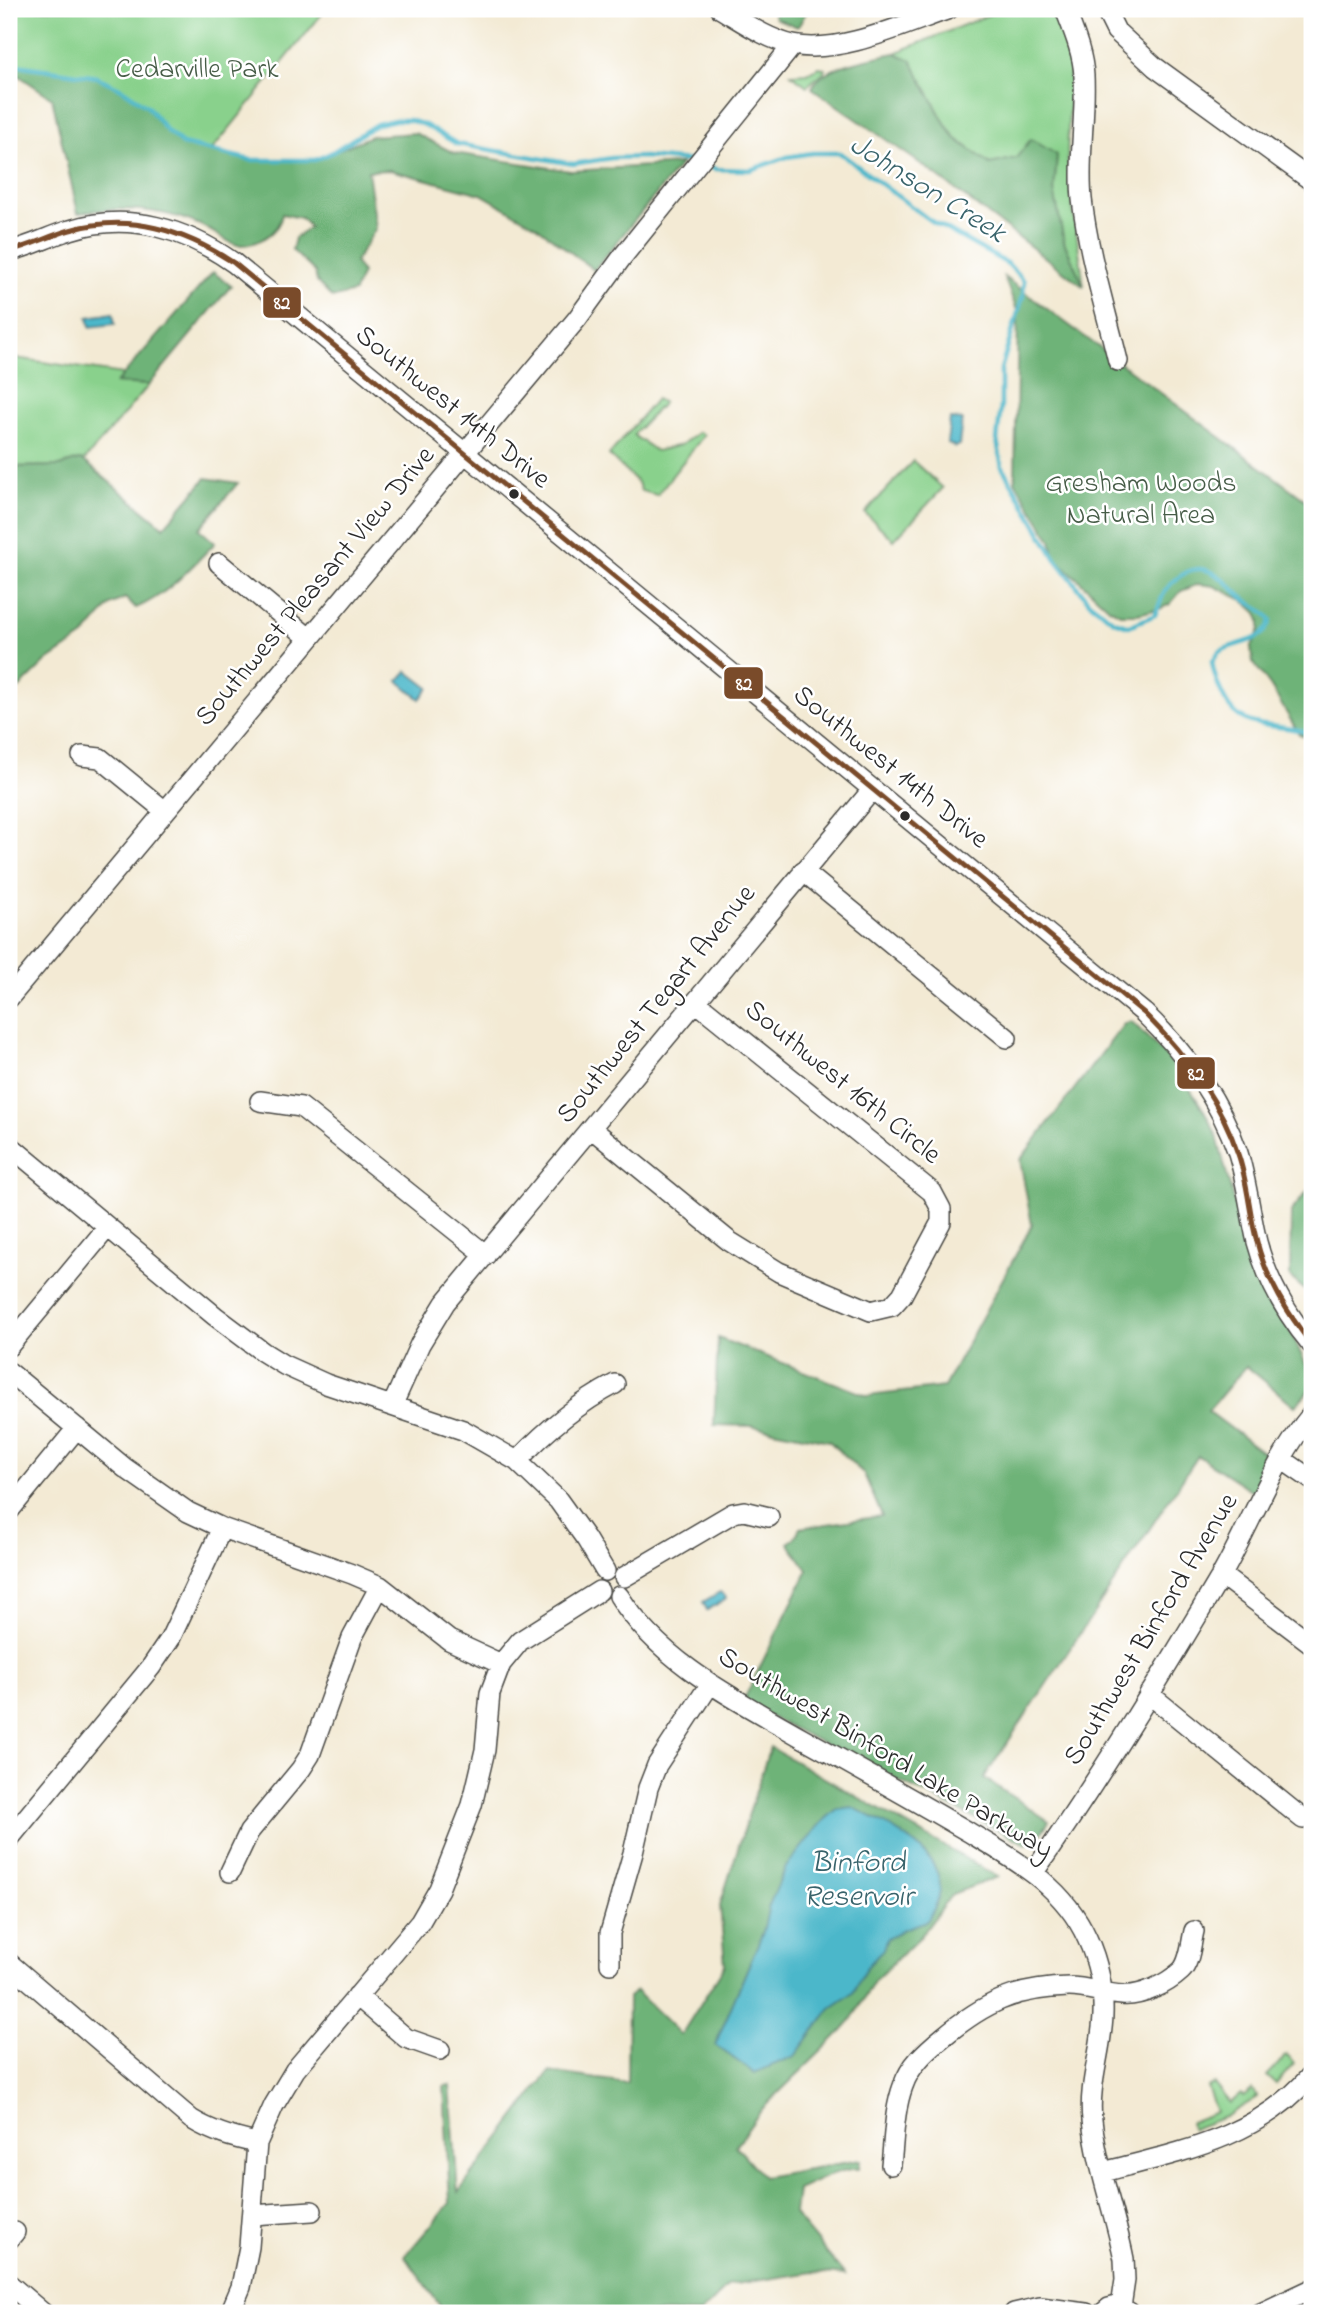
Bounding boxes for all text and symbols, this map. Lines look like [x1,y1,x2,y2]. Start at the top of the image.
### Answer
park label: Cedarville Park [116,50,279,91]
water label: Johnson Creek [840,124,1015,257]
line badge: 82 [262,286,302,319]
text: 82 [273,291,291,318]
street label: Southwest 14th Drive [345,316,559,500]
street label: Southwest Pleasant View Drive [186,437,446,736]
park label: Gresham Woods Natural Area [1046,464,1237,537]
unlabelled marker [507,487,521,501]
line badge: 82 [723,666,764,700]
text: 82 [735,672,753,699]
street label: Southwest 14th Drive [783,676,997,860]
unlabelled marker [898,809,912,823]
street label: Southwest Tegart Avenue [547,876,767,1134]
street label: Southwest 16th Circle [735,991,949,1176]
line badge: 82 [1176,1056,1216,1090]
text: 82 [1187,1062,1205,1089]
street label: Southwest Binford Avenue [1054,1486,1250,1774]
street label: Southwest Binford Lake Parkway [710,1637,1060,1871]
water label: Binford Reservoir [803,1842,917,1920]

